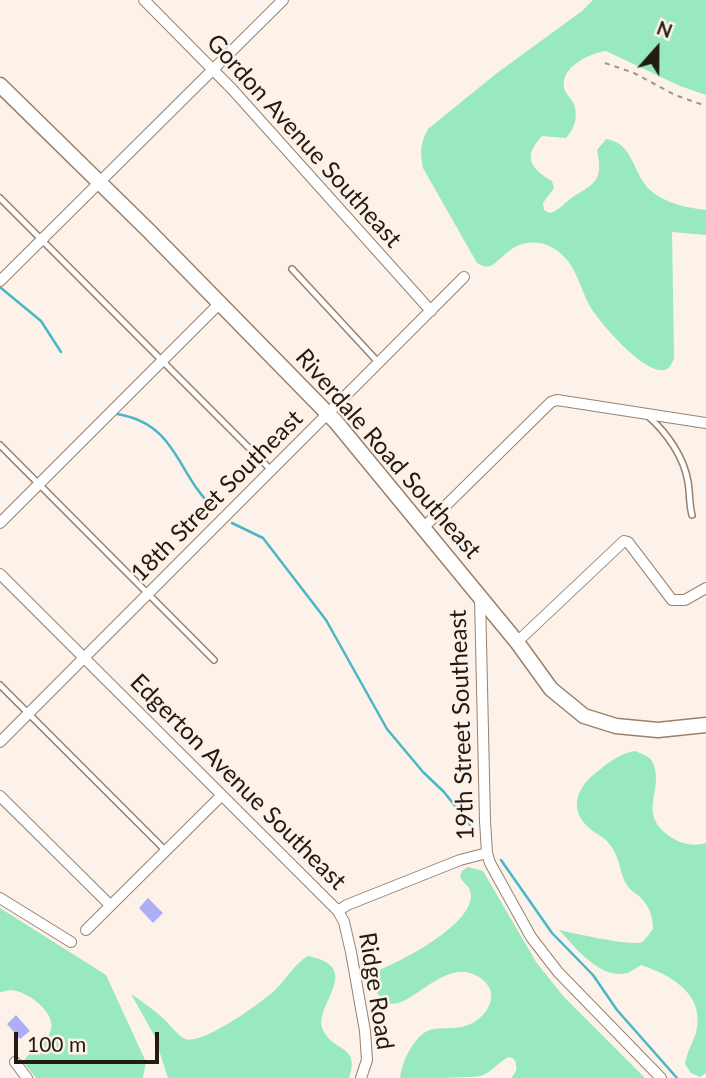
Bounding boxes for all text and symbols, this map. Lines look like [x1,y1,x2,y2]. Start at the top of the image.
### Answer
north arrow [622,14,692,84]
text: N [654,16,676,42]
street label: Gordon Avenue Southeast [201,28,407,254]
street label: Riverdale Road Southeast [289,343,487,565]
street label: 18th Street Southeast [125,404,309,588]
street label: 19th Street Southeast [444,609,480,841]
street label: Edgerton Avenue Southeast [124,668,352,896]
street label: Ridge Road [353,930,399,1052]
scale bar [18,1018,163,1062]
text: 100 m [27,1031,86,1056]

